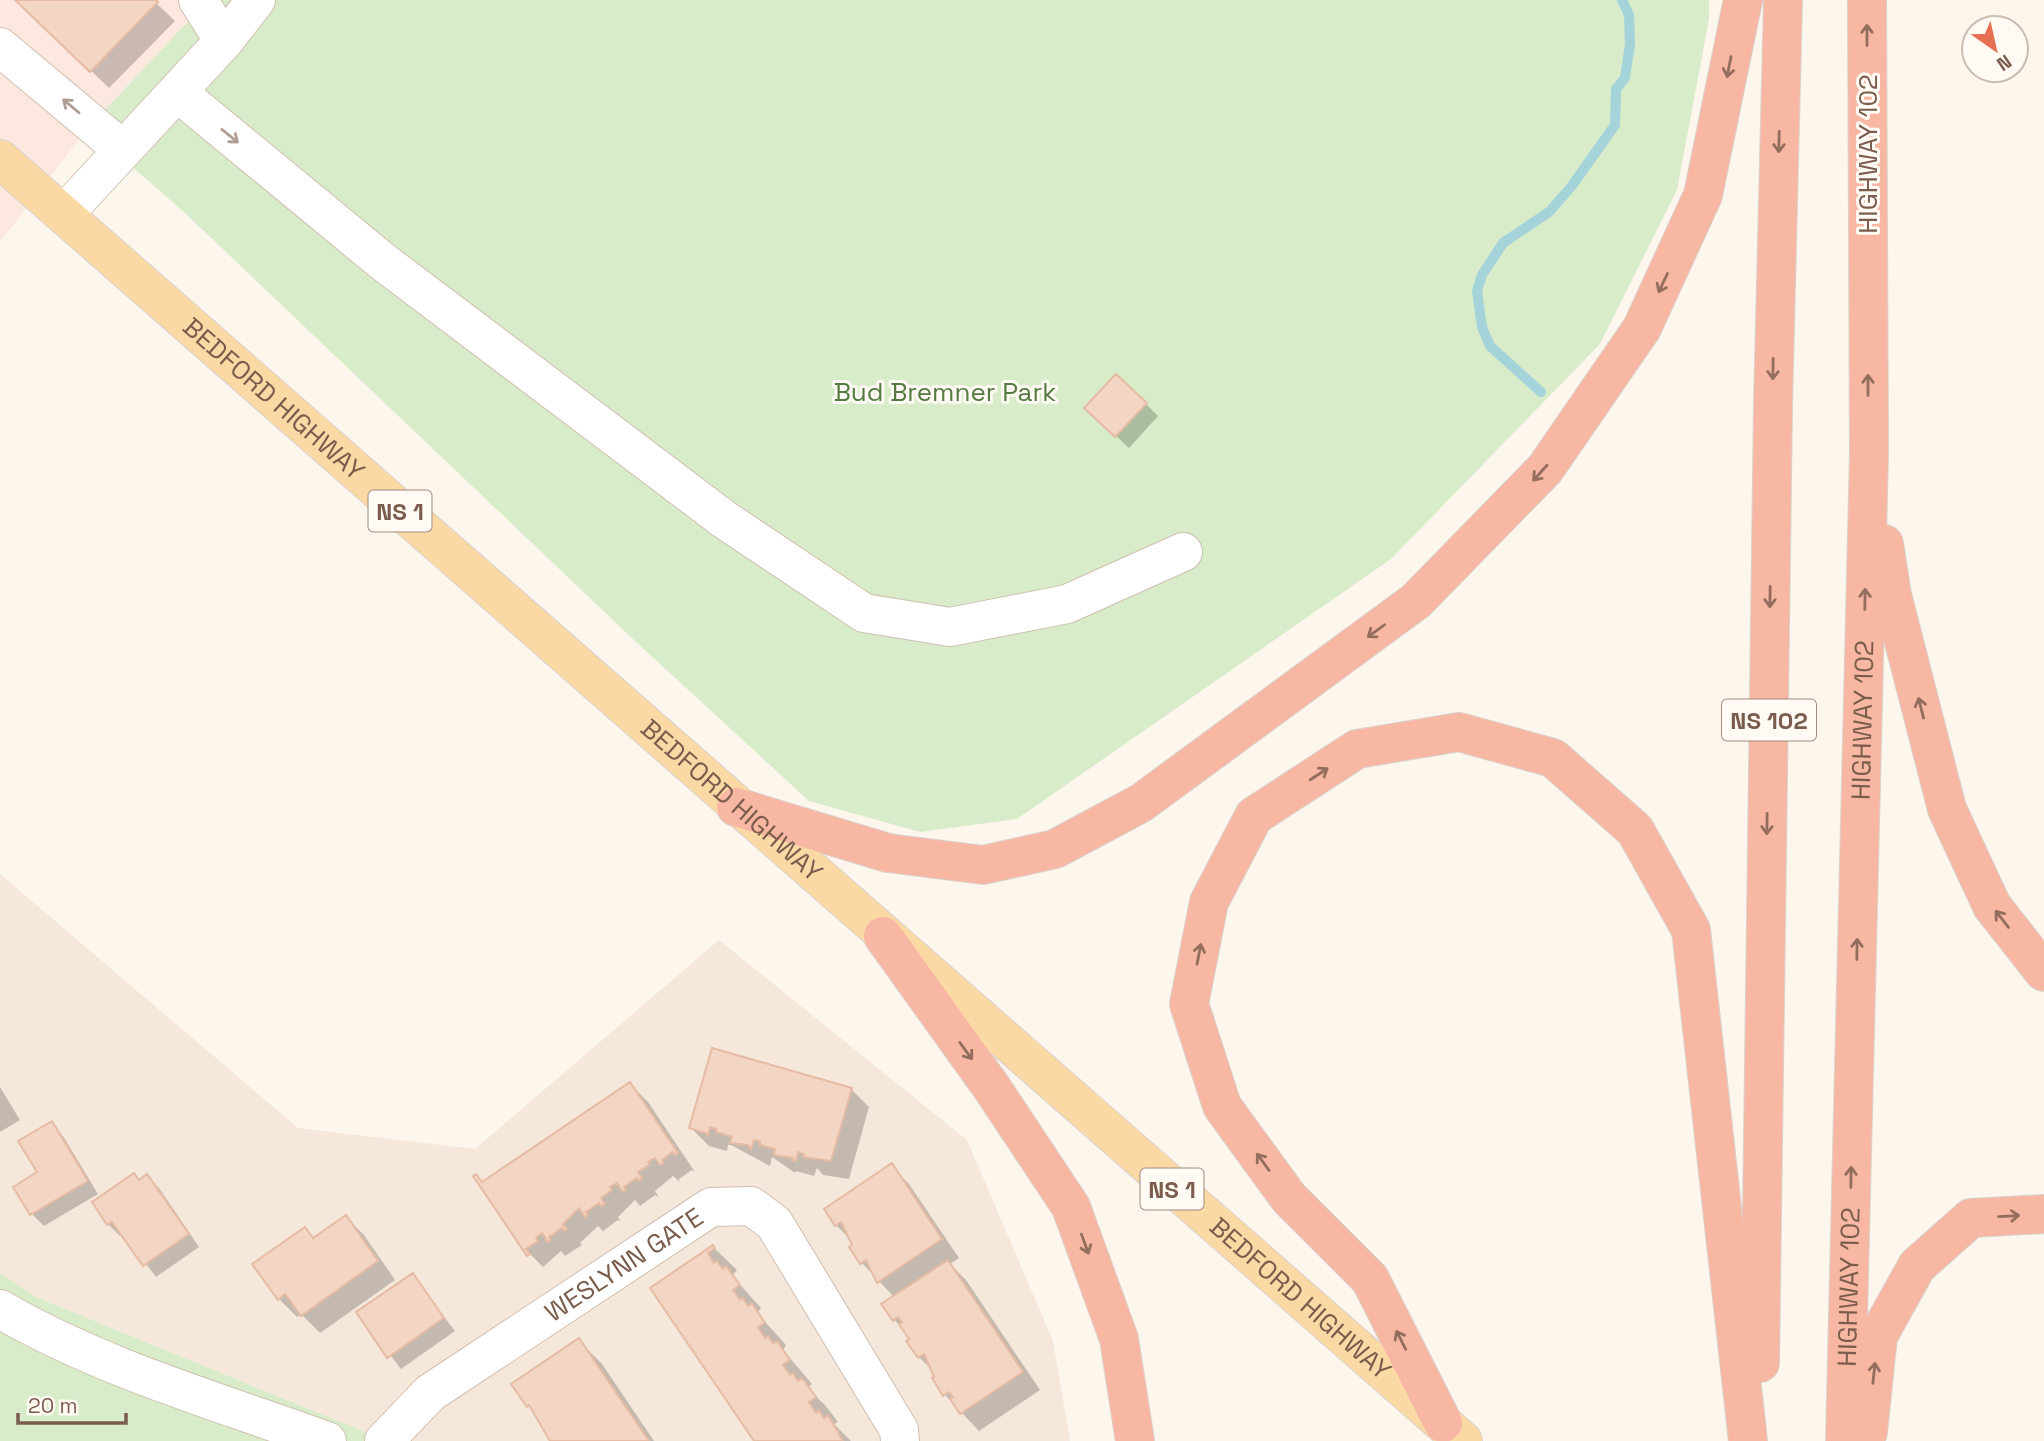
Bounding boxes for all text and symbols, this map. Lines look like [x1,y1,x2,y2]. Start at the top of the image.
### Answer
north arrow [1960,14,2030,84]
one-way arrow [1860,23,1874,46]
text: N [1992,49,2016,77]
one-way arrow [1722,55,1736,78]
street label: HIGHWAY 102 [1851,74,1885,234]
one-way arrow [62,98,80,114]
one-way arrow [221,127,239,143]
one-way arrow [1772,130,1786,153]
one-way arrow [1656,272,1669,293]
street label: BEDFORD HIGHWAY [176,310,372,488]
one-way arrow [1767,357,1780,380]
one-way arrow [1862,373,1875,396]
park label: Bud Bremner Park [834,375,1056,409]
one-way arrow [1532,464,1548,482]
road number: NS 1 [368,490,432,532]
one-way arrow [1763,585,1777,608]
one-way arrow [1859,588,1872,611]
one-way arrow [1367,624,1386,638]
street label: HIGHWAY 102 [1844,640,1881,800]
one-way arrow [1914,697,1927,720]
road number: NS 102 [1722,700,1816,740]
street label: BEDFORD HIGHWAY [634,711,830,889]
one-way arrow [1309,767,1328,782]
one-way arrow [1760,812,1774,835]
one-way arrow [1994,910,2009,928]
one-way arrow [1850,938,1864,961]
one-way arrow [1192,943,1206,966]
one-way arrow [958,1041,973,1060]
one-way arrow [1256,1153,1270,1172]
one-way arrow [1845,1166,1858,1189]
road number: NS 1 [1140,1168,1204,1210]
street label: WESLYNN GATE [538,1200,710,1329]
street label: HIGHWAY 102 [1830,1207,1868,1367]
one-way arrow [1997,1209,2020,1222]
street label: BEDFORD HIGHWAY [1202,1210,1398,1387]
one-way arrow [1079,1232,1092,1254]
one-way arrow [1394,1330,1408,1351]
one-way arrow [1868,1362,1881,1385]
scale bar [18,1382,126,1426]
text: 20 m [28,1392,78,1419]

